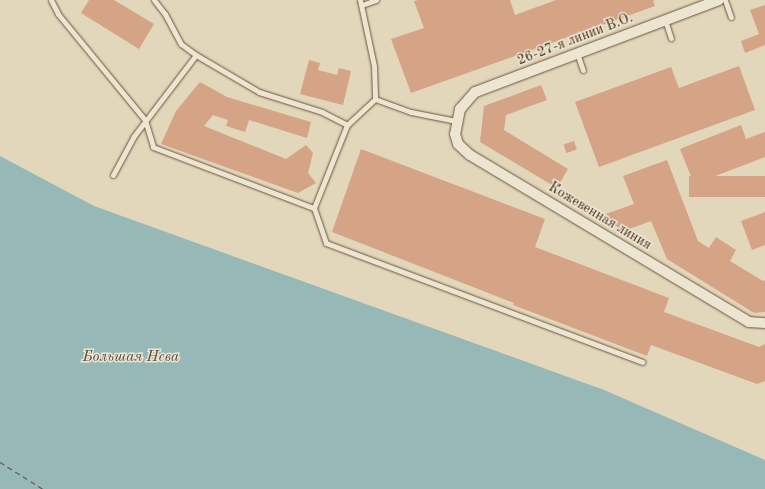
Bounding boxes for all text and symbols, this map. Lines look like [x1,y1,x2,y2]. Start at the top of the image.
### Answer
street label: 26-27-я линии В.О. [515,9,635,69]
street label: Кожевенная линия [545,179,655,253]
water label: Большая Нева [83,349,179,367]

